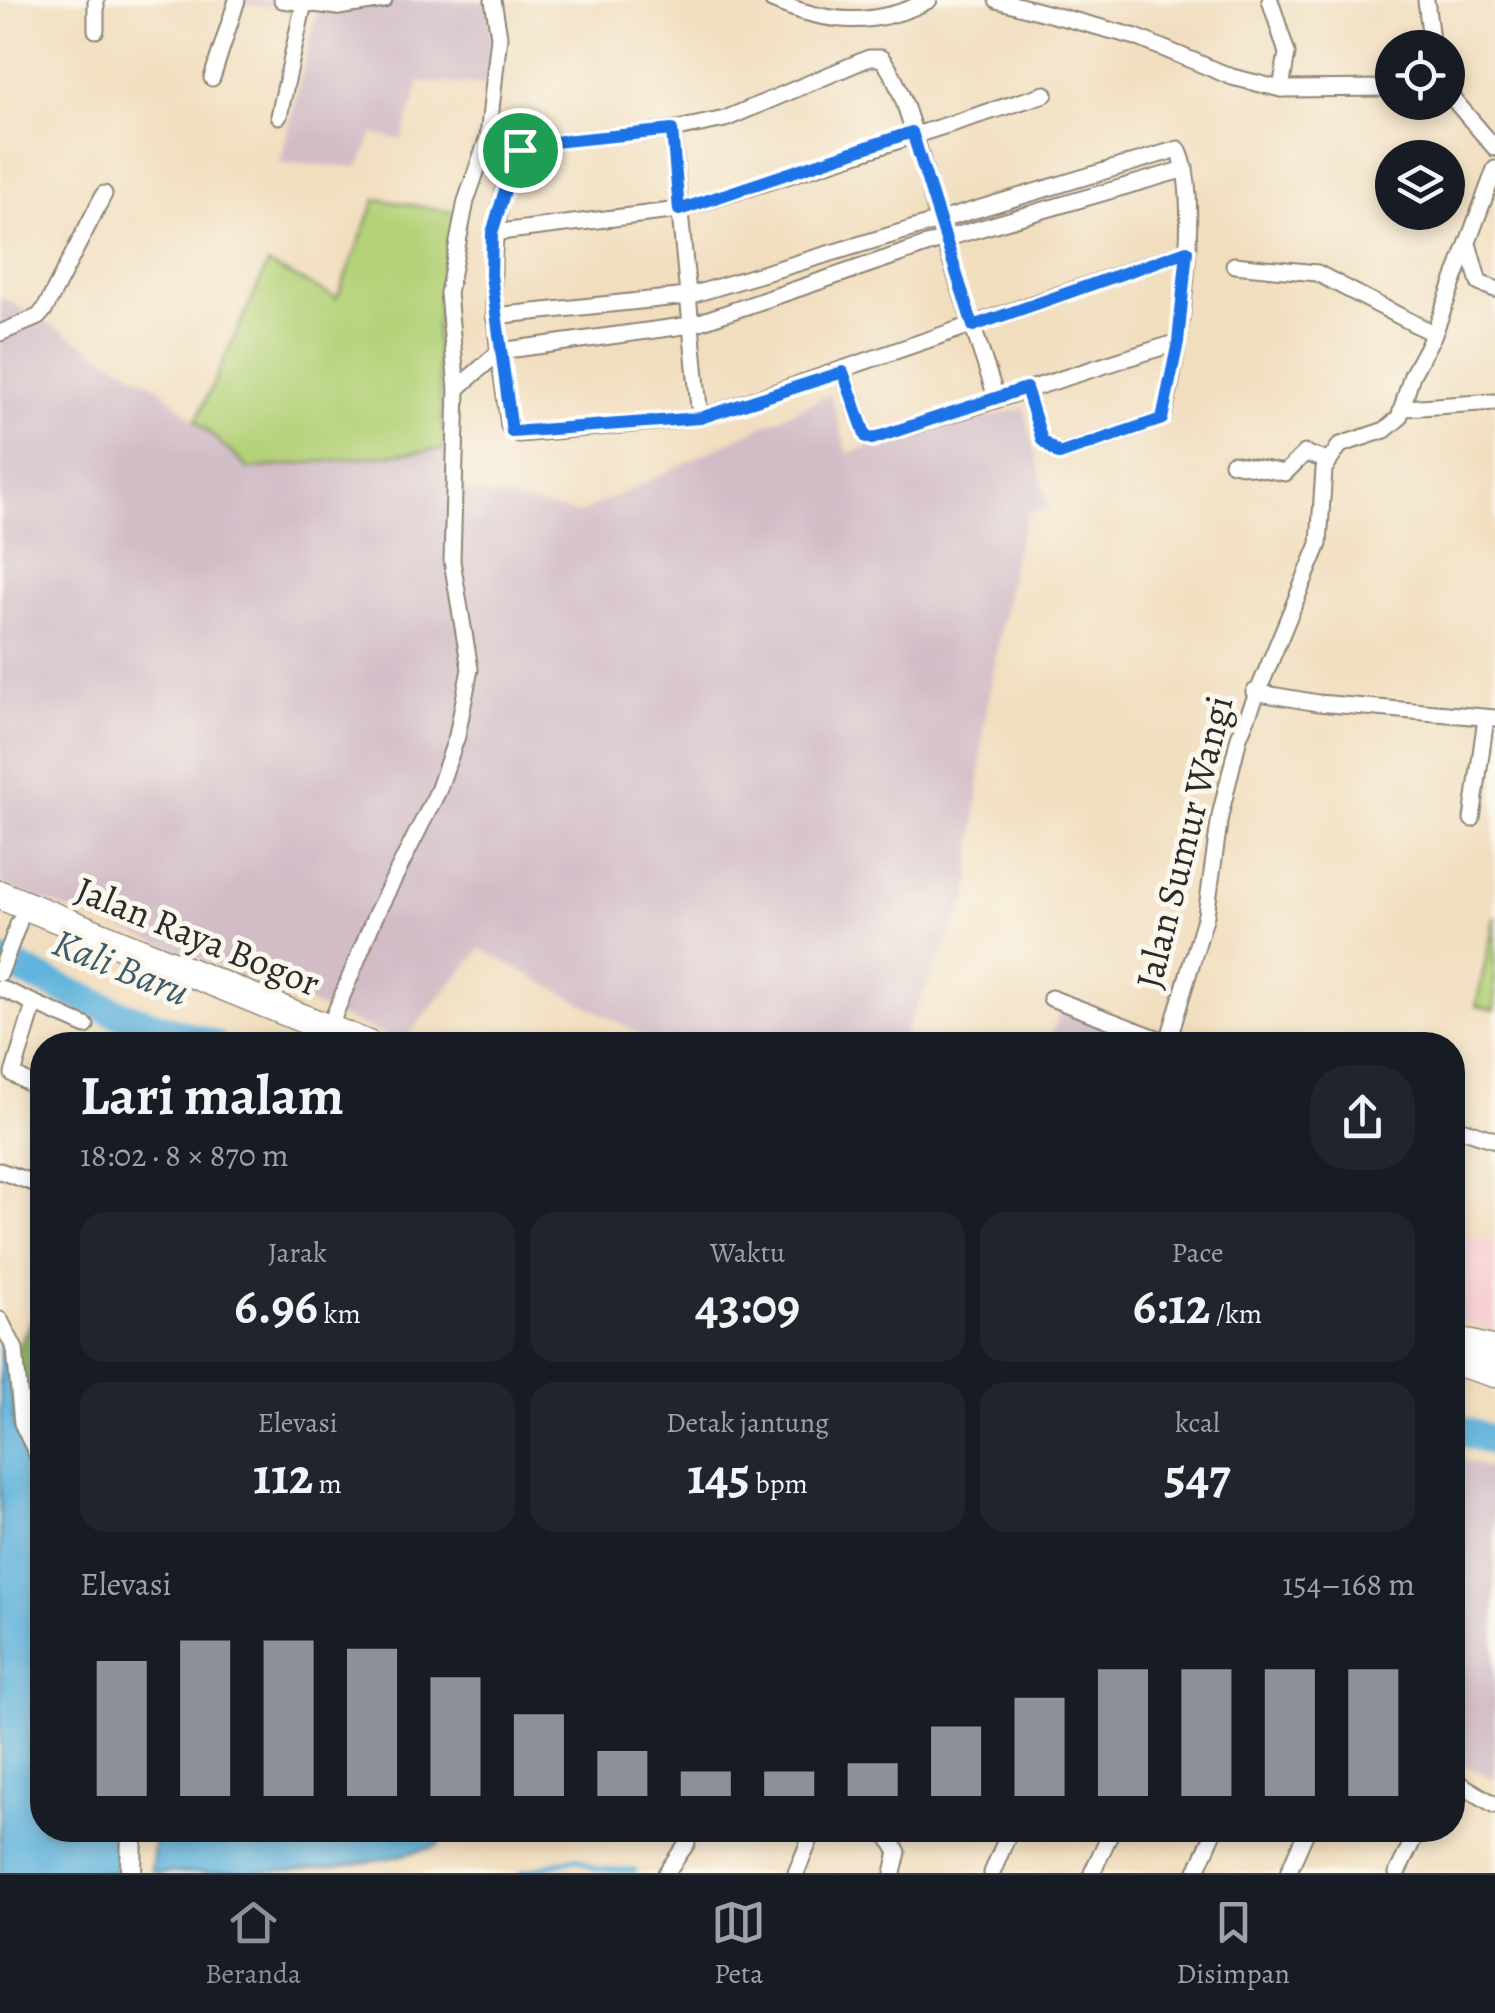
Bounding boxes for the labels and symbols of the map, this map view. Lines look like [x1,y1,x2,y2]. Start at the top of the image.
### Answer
pin [478,108,563,193]
street label: Jalan Sumur Wangi [1122,690,1246,994]
street label: Jalan Raya Bogor [68,863,328,1009]
water label: Kali Baru [44,915,198,1019]

